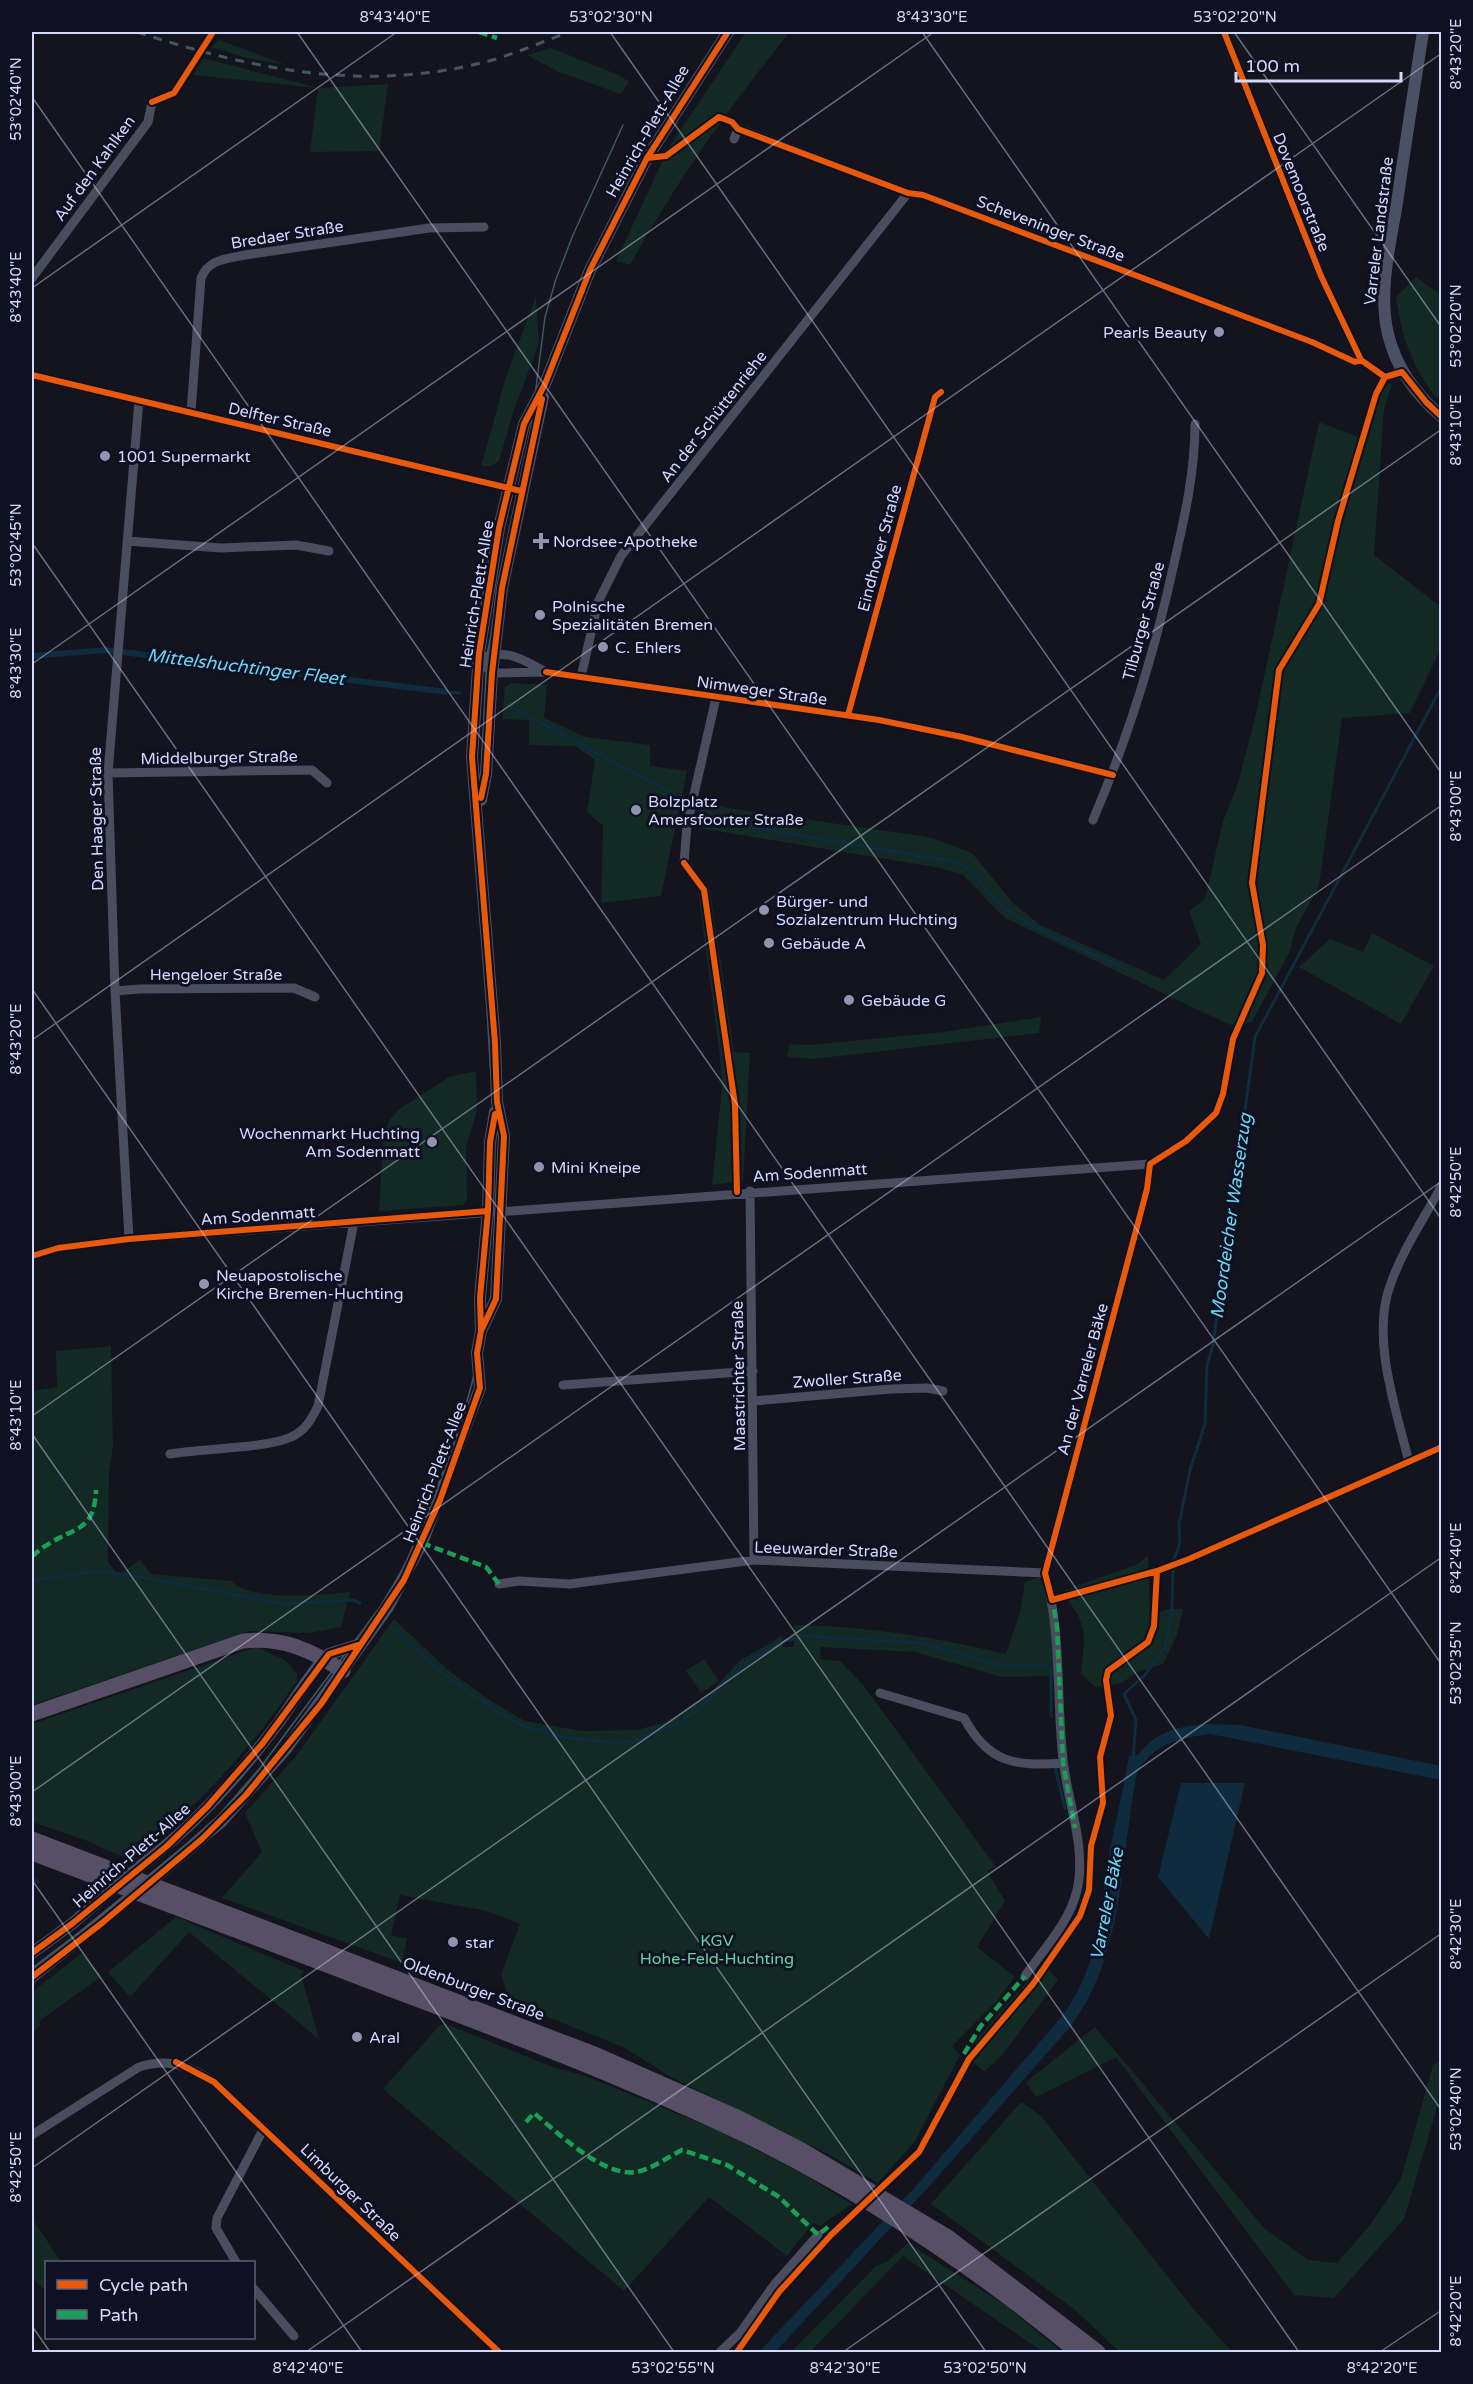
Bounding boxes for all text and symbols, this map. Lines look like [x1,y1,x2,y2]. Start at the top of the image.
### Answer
text: 8°43'40"E [359,8,431,26]
text: 53°02'30"N [569,8,653,26]
text: 8°43'30"E [896,8,968,26]
text: 53°02'20"N [1193,8,1277,26]
text: 8°43'20"E [1447,18,1465,90]
scale bar [1236,45,1401,83]
text: 100 m [1245,55,1300,77]
text: 53°02'40"N [7,57,25,141]
street label: Heinrich-Plett-Allee [602,62,694,201]
street label: Auf den Kahlken [50,112,140,225]
street label: Dovemoorstraße [1268,130,1334,255]
street label: Varreler Landstraße [1360,156,1398,306]
street label: Scheveninger Straße [974,191,1127,266]
street label: Bredaer Straße [229,216,345,254]
text: 8°43'40"E [7,251,25,323]
text: 53°02'20"N [1447,284,1465,368]
place label: Pearls Beauty [1103,323,1207,343]
marker: Pearls Beauty [1212,325,1226,339]
street label: An der Schüttenriehe [656,347,771,487]
text: 8°43'10"E [1447,394,1465,466]
street label: Delfter Straße [226,398,333,442]
place label: 1001 Supermarkt [117,447,251,467]
marker: 1001 Supermarkt [98,449,112,463]
street label: Eindhover Straße [853,483,907,614]
text: 53°02'45"N [7,503,25,587]
street label: Heinrich-Plett-Allee [455,519,499,670]
place label: Nordsee-Apotheke [553,532,698,552]
marker: Nordsee-Apotheke [534,534,548,548]
street label: Tilburger Straße [1118,560,1169,683]
place label: Polnische Spezialitäten Bremen [552,597,713,635]
marker: Polnische Spezialitäten Bremen [533,608,547,622]
text: 8°43'30"E [7,627,25,699]
place label: C. Ehlers [615,638,681,658]
marker: C. Ehlers [596,640,610,654]
water label: Mittelshuchtinger Fleet [146,644,348,690]
street label: Nimweger Straße [695,672,829,710]
street label: Den Haager Straße [86,747,108,891]
street label: Middelburger Straße [140,747,298,769]
text: 8°43'00"E [1447,770,1465,842]
place label: Bolzplatz Amersfoorter Straße [648,792,804,830]
marker: Bolzplatz Amersfoorter Straße [629,803,643,817]
place label: Bürger- und Sozialzentrum Huchting [776,892,958,930]
marker: Bürger- und Sozialzentrum Huchting [757,903,771,917]
place label: Gebäude A [781,934,866,954]
marker: Gebäude A [762,936,776,950]
street label: Hengeloer Straße [150,965,282,985]
place label: Gebäude G [861,991,946,1011]
marker: Gebäude G [842,993,856,1007]
text: 8°43'20"E [7,1003,25,1075]
water label: Moordeicher Wasserzug [1206,1110,1257,1320]
place label: Wochenmarkt Huchting Am Sodenmatt [239,1124,420,1162]
marker: Wochenmarkt Huchting Am Sodenmatt [425,1135,439,1149]
text: 8°42'50"E [1447,1146,1465,1218]
place label: Mini Kneipe [551,1158,641,1178]
street label: Am Sodenmatt [752,1159,868,1187]
marker: Mini Kneipe [532,1160,546,1174]
street label: Am Sodenmatt [200,1202,316,1230]
place label: Neuapostolische Kirche Bremen-Huchting [216,1266,404,1304]
marker: Neuapostolische Kirche Bremen-Huchting [197,1277,211,1291]
street label: Maastrichter Straße [728,1301,750,1451]
street label: An der Varreler Bäke [1053,1301,1113,1457]
street label: Zwoller Straße [792,1365,902,1393]
text: 8°43'10"E [7,1379,25,1451]
street label: Heinrich-Plett-Allee [399,1399,471,1546]
text: 8°42'40"E [1447,1522,1465,1594]
street label: Leeuwarder Straße [754,1538,898,1562]
text: 53°02'35"N [1447,1621,1465,1705]
text: 8°43'00"E [7,1755,25,1827]
street label: Heinrich-Plett-Allee [69,1799,195,1912]
water label: Varreler Bäke [1085,1845,1129,1962]
text: 8°42'30"E [1447,1898,1465,1970]
park label: KGV Hohe-Feld-Huchting [640,1931,794,1969]
place label: star [465,1933,495,1953]
marker: star [446,1935,460,1949]
street label: Oldenburger Straße [400,1953,547,2025]
place label: Aral [369,2028,400,2048]
marker: Aral [350,2030,364,2044]
text: 53°02'40"N [1447,2067,1465,2151]
text: 8°42'50"E [7,2131,25,2203]
street label: Limburger Straße [296,2139,405,2246]
legend [45,2261,255,2339]
text: Cycle path [99,2274,188,2296]
text: 8°42'20"E [1447,2275,1465,2347]
text: Path [99,2304,138,2326]
text: 8°42'40"E [272,2359,344,2377]
text: 53°02'55"N [631,2359,715,2377]
text: 8°42'30"E [809,2359,881,2377]
text: 53°02'50"N [943,2359,1027,2377]
text: 8°42'20"E [1346,2359,1418,2377]

